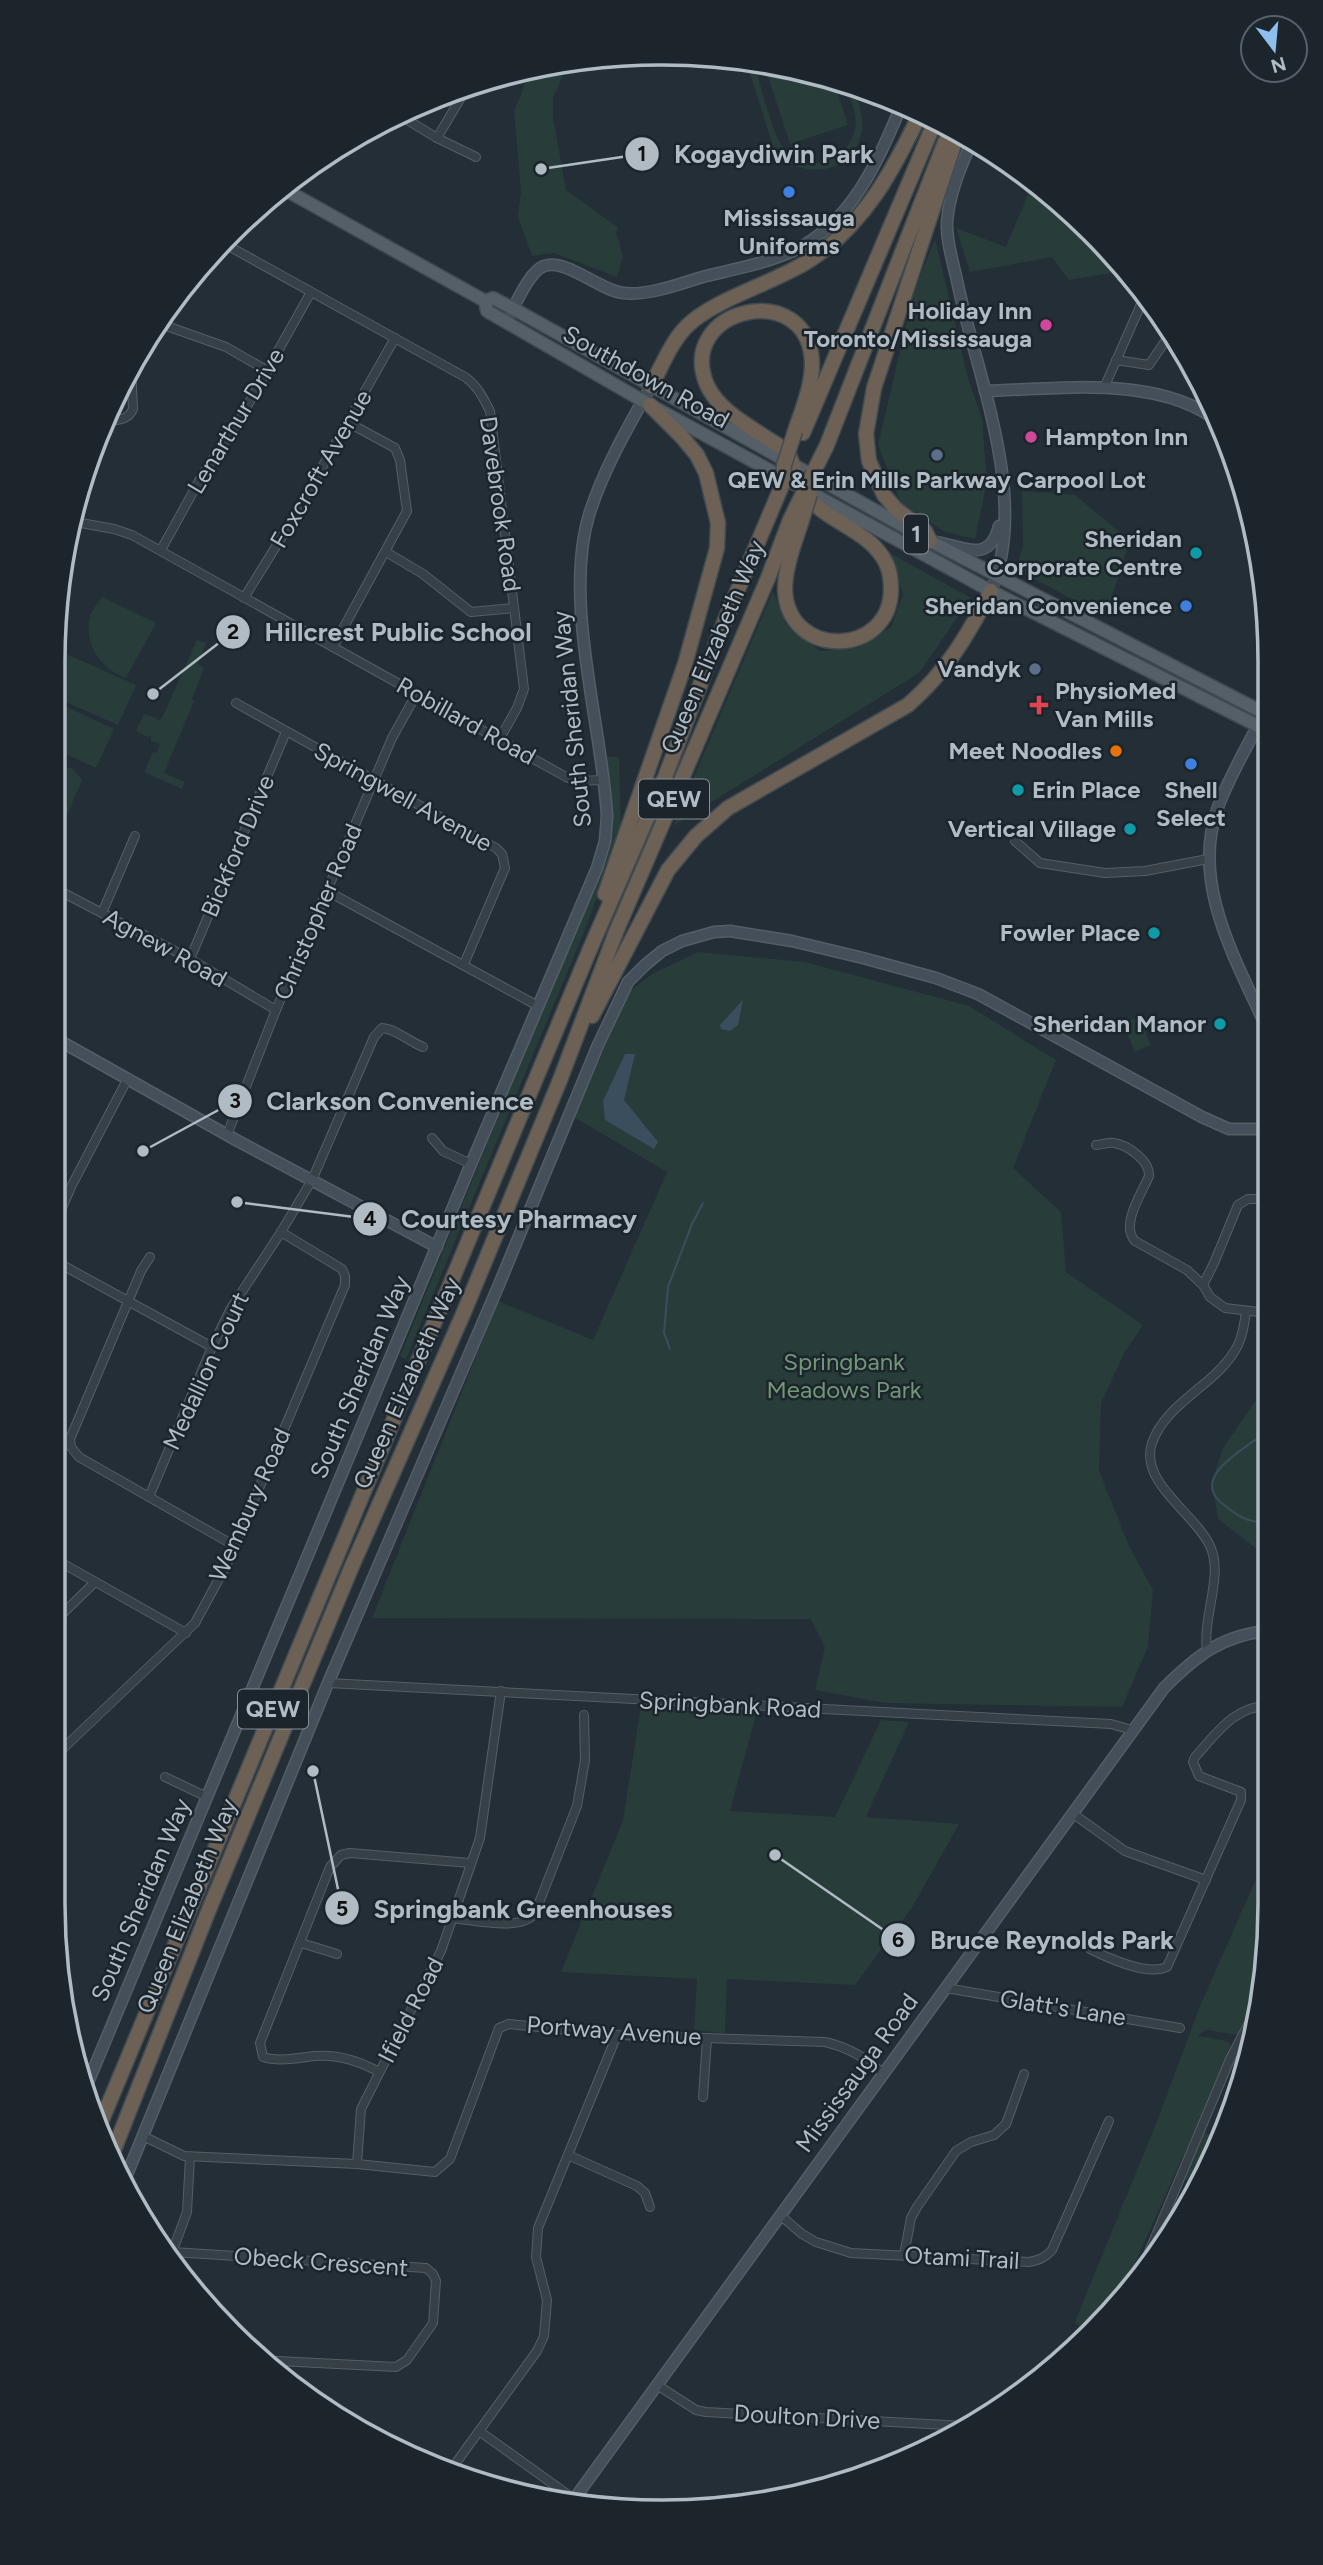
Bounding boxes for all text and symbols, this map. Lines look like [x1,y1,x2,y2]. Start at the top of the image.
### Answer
north arrow [1239,14,1309,84]
text: N [1268,52,1289,78]
callout: Kogaydiwin Park [625,130,888,177]
text: Kogaydiwin Park [674,138,874,170]
text: 1 [638,141,646,166]
marker: Mississauga Uniforms [781,184,797,200]
place label: Mississauga Uniforms [723,203,855,260]
place label: Holiday Inn Toronto/Mississauga [804,296,1032,353]
marker: Holiday Inn Toronto/Mississauga [1038,317,1054,333]
street label: Southdown Road [558,319,734,434]
street label: Lenarthur Drive [181,343,290,499]
street label: Foxcroft Avenue [264,384,378,553]
street label: Davebrook Road [474,414,527,593]
place label: Hampton Inn [1045,422,1188,451]
marker: Hampton Inn [1023,429,1039,445]
marker: QEW & Erin Mills Parkway Carpool Lot [929,447,945,463]
place label: QEW & Erin Mills Parkway Carpool Lot [728,465,1146,494]
road number: 1 [904,514,928,554]
place label: Sheridan Corporate Centre [986,524,1182,581]
street label: Queen Elizabeth Way [654,535,771,758]
marker: Sheridan Corporate Centre [1188,545,1204,561]
place label: Sheridan Convenience [925,591,1172,620]
marker: Sheridan Convenience [1178,598,1194,614]
callout: Hillcrest Public School [215,609,545,656]
street label: South Sheridan Way [546,609,597,829]
text: Hillcrest Public School [264,616,532,648]
text: 2 [227,619,239,644]
place label: Vandyk [937,654,1021,683]
marker: Vandyk [1027,661,1043,677]
street label: Robillard Road [392,670,541,771]
place label: PhysioMed Van Mills [1055,676,1176,733]
marker: PhysioMed Van Mills [1029,695,1049,715]
street label: Springwell Avenue [309,736,497,858]
place label: Meet Noodles [948,736,1102,765]
marker: Meet Noodles [1108,743,1124,759]
marker: Shell Select [1183,756,1199,772]
street label: Bickford Drive [195,771,280,921]
place label: Erin Place [1032,775,1140,804]
place label: Shell Select [1156,775,1226,832]
road number: QEW [639,779,709,818]
marker: Erin Place [1010,782,1026,798]
place label: Vertical Village [948,814,1116,843]
street label: Christopher Road [267,819,368,1004]
marker: Vertical Village [1122,821,1138,837]
street label: Agnew Road [99,902,232,993]
place label: Fowler Place [1000,918,1140,947]
marker: Fowler Place [1146,925,1162,941]
place label: Sheridan Manor [1033,1009,1206,1038]
marker: Sheridan Manor [1212,1016,1228,1032]
callout: Clarkson Convenience [217,1077,547,1124]
text: Clarkson Convenience [266,1085,534,1117]
text: 3 [229,1088,241,1113]
callout: Courtesy Pharmacy [352,1195,651,1242]
text: Courtesy Pharmacy [401,1203,637,1235]
text: 4 [363,1206,377,1231]
street label: South Sheridan Way [304,1271,416,1483]
street label: Queen Elizabeth Way [347,1272,467,1493]
street label: Medallion Court [156,1287,255,1454]
park label: Springbank Meadows Park [767,1347,922,1404]
street label: Wembury Road [203,1424,296,1586]
street label: Springbank Road [638,1685,822,1724]
road number: QEW [238,1690,308,1728]
street label: South Sheridan Way [85,1794,197,2006]
street label: Queen Elizabeth Way [130,1794,243,2017]
callout: Springbank Greenhouses [324,1885,686,1932]
text: Springbank Greenhouses [374,1893,672,1925]
text: 5 [336,1896,348,1921]
callout: Bruce Reynolds Park [881,1916,1188,1963]
text: Bruce Reynolds Park [930,1924,1174,1956]
text: 6 [892,1927,904,1952]
street label: Ifield Road [372,1952,449,2067]
street label: Glatt's Lane [998,1983,1128,2032]
street label: Mississauga Road [789,1988,924,2158]
street label: Portway Avenue [526,2010,702,2051]
street label: Otami Trail [904,2240,1020,2275]
street label: Obeck Crescent [233,2241,409,2282]
street label: Doulton Drive [733,2398,881,2435]

